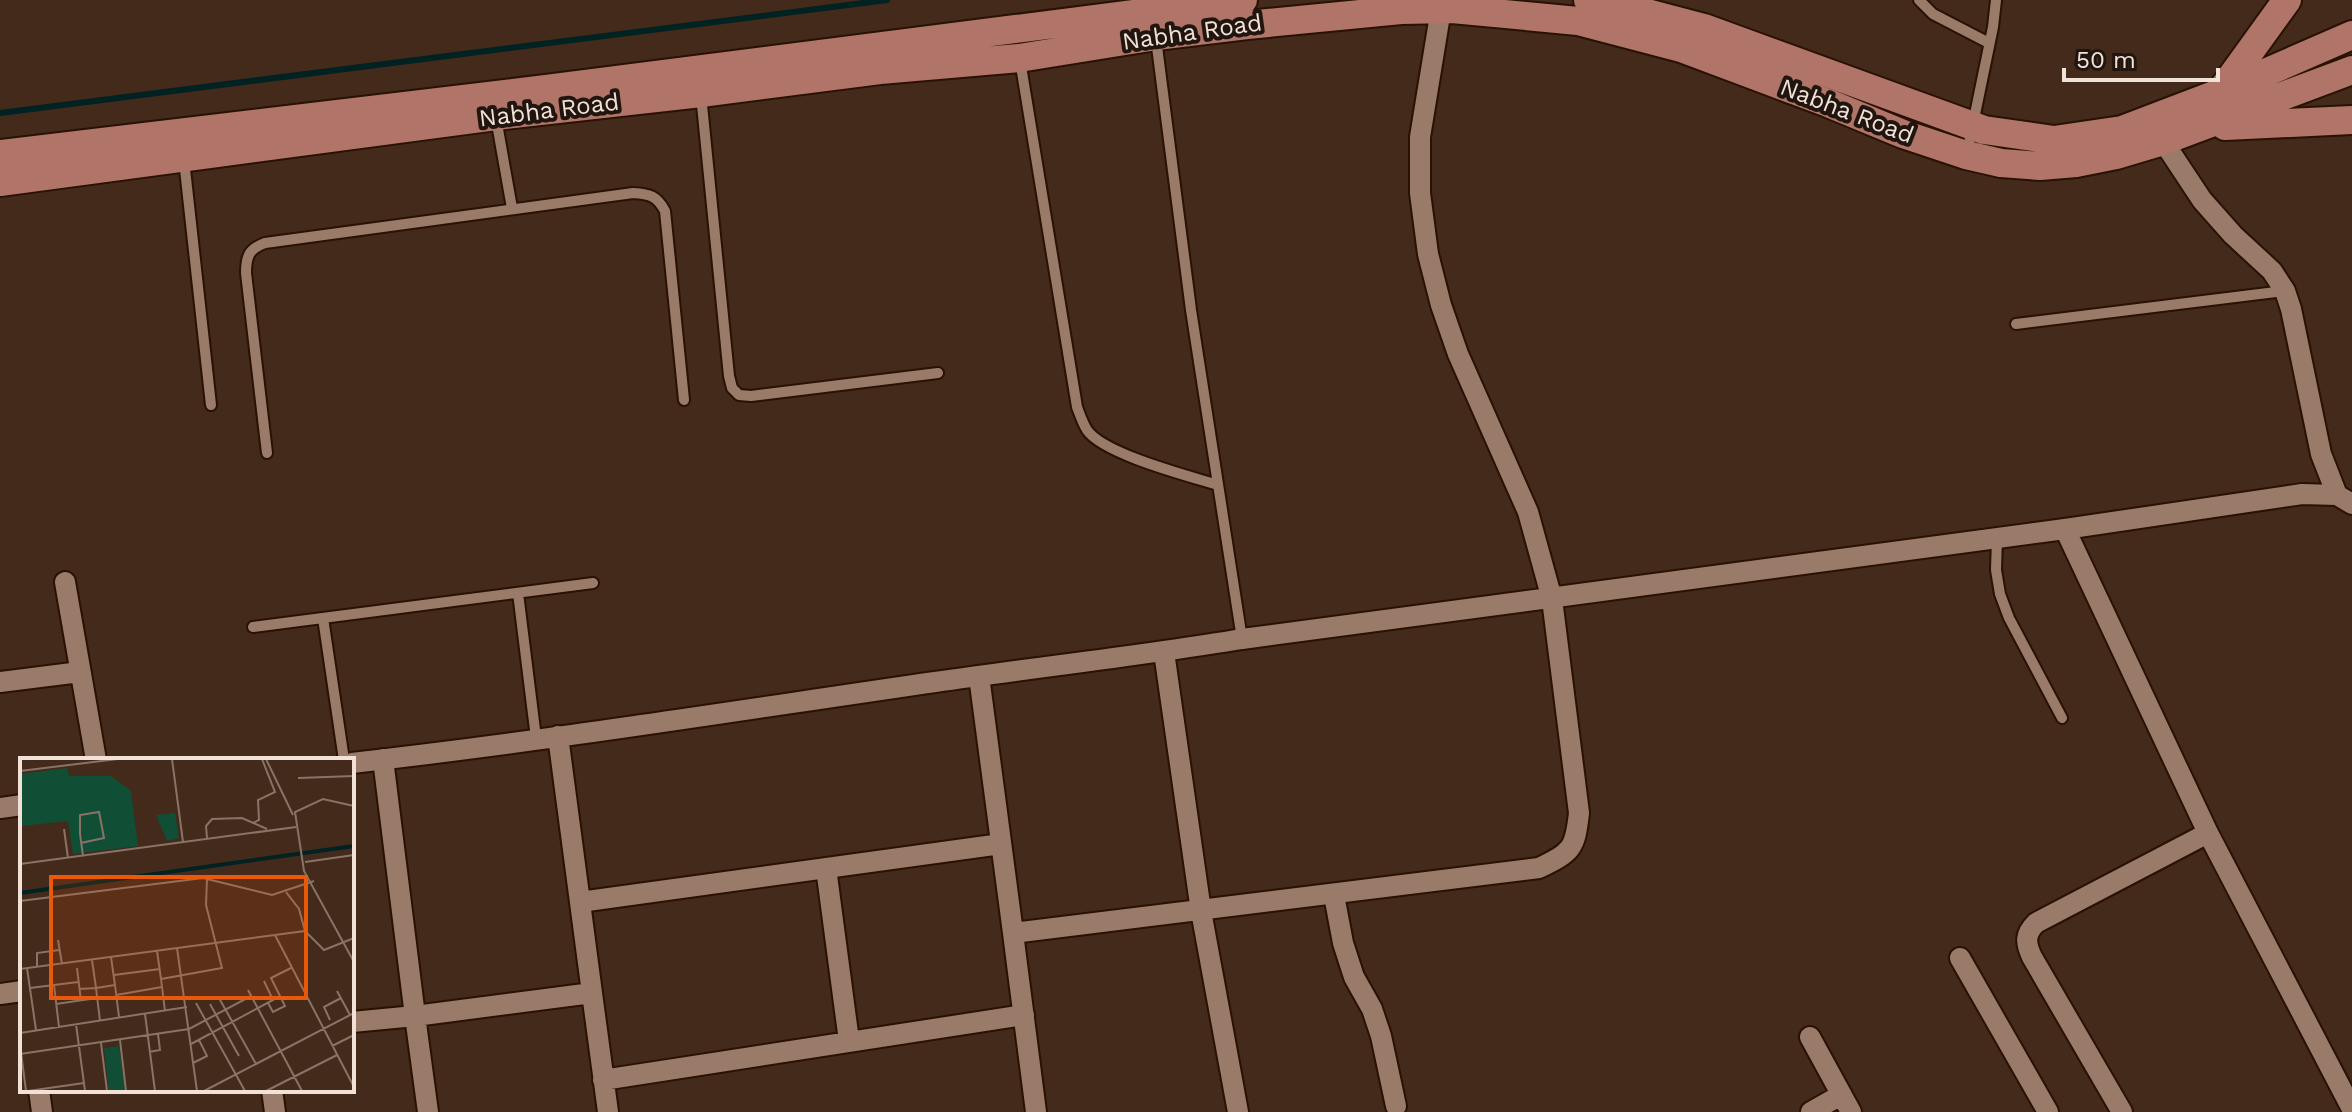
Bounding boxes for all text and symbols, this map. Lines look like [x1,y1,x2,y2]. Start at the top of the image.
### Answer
street label: Nabha Road [1120,8,1264,56]
scale bar [2064,32,2218,82]
text: 50 m [2076,46,2136,74]
street label: Nabha Road [1776,73,1918,149]
street label: Nabha Road [477,88,621,132]
inset map [20,758,354,1092]

